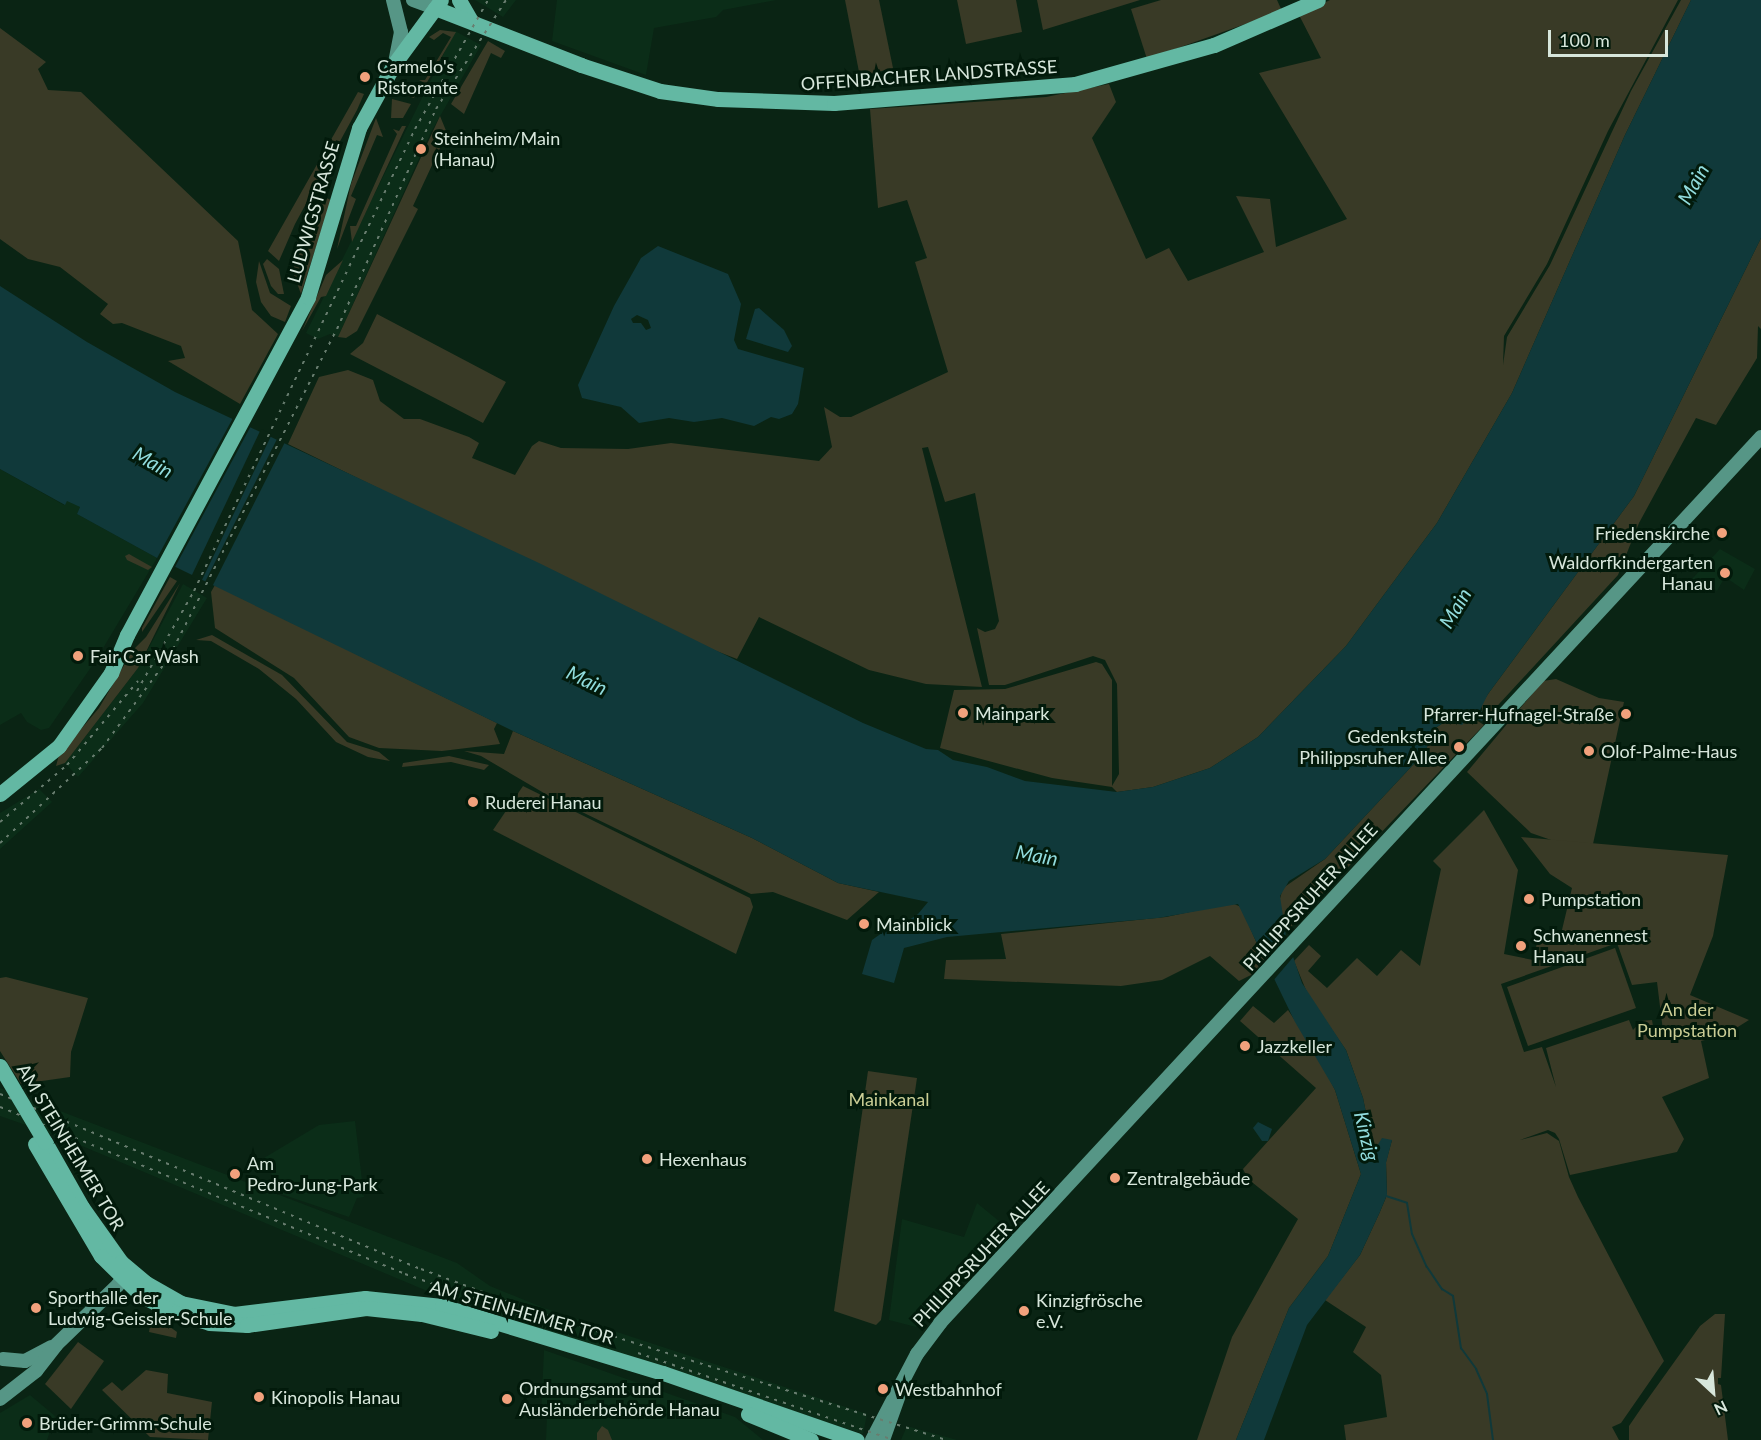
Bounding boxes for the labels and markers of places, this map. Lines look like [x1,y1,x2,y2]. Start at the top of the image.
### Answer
place label: Carmelo's Ristorante [377,56,458,98]
marker: Carmelo's Ristorante [358,70,372,84]
place label: Steinheim/Main (Hanau) [434,128,560,170]
marker: Steinheim/Main (Hanau) [412,140,430,158]
place label: Friedenskirche [1595,522,1710,544]
marker: Friedenskirche [1715,526,1729,540]
place label: Waldorfkindergarten Hanau [1549,552,1713,594]
marker: Waldorfkindergarten Hanau [1718,566,1732,580]
place label: Fair Car Wash [90,645,200,667]
marker: Fair Car Wash [71,649,85,663]
place label: Mainpark [975,702,1049,724]
place label: Pfarrer-Hufnagel-Straße [1423,703,1614,725]
marker: Mainpark [956,706,970,720]
marker: Pfarrer-Hufnagel-Straße [1619,707,1633,721]
place label: Gedenkstein Philippsruher Allee [1298,726,1447,768]
marker: Gedenkstein Philippsruher Allee [1452,740,1466,754]
place label: Olof-Palme-Haus [1601,740,1737,762]
marker: Olof-Palme-Haus [1582,744,1596,758]
place label: Ruderei Hanau [485,791,602,813]
marker: Ruderei Hanau [466,795,480,809]
place label: Pumpstation [1541,888,1641,910]
marker: Pumpstation [1522,892,1536,906]
place label: Mainblick [876,913,952,935]
marker: Mainblick [857,917,871,931]
place label: Schwanennest Hanau [1533,925,1648,968]
marker: Schwanennest Hanau [1514,939,1528,953]
place label: Jazzkeller [1257,1035,1332,1057]
marker: Jazzkeller [1238,1039,1252,1053]
place label: Hexenhaus [659,1148,747,1170]
marker: Hexenhaus [640,1152,654,1166]
place label: Am Pedro-Jung-Park [247,1153,378,1196]
marker: Am Pedro-Jung-Park [228,1167,242,1181]
place label: Zentralgebäude [1127,1167,1250,1189]
marker: Zentralgebäude [1108,1171,1122,1185]
place label: Sporthalle der Ludwig-Geissler-Schule [48,1287,233,1330]
place label: Kinzigfrösche e.V. [1036,1290,1143,1332]
marker: Sporthalle der Ludwig-Geissler-Schule [29,1301,43,1315]
marker: Kinzigfrösche e.V. [1017,1304,1031,1318]
place label: Ordnungsamt und Ausländerbehörde Hanau [519,1378,720,1420]
place label: Westbahnhof [895,1378,1002,1400]
marker: Westbahnhof [876,1382,890,1396]
place label: Kinopolis Hanau [271,1386,400,1408]
marker: Kinopolis Hanau [252,1390,266,1404]
marker: Ordnungsamt und Ausländerbehörde Hanau [500,1392,514,1406]
place label: Brüder-Grimm-Schule [39,1412,212,1434]
marker: Brüder-Grimm-Schule [20,1416,34,1430]

